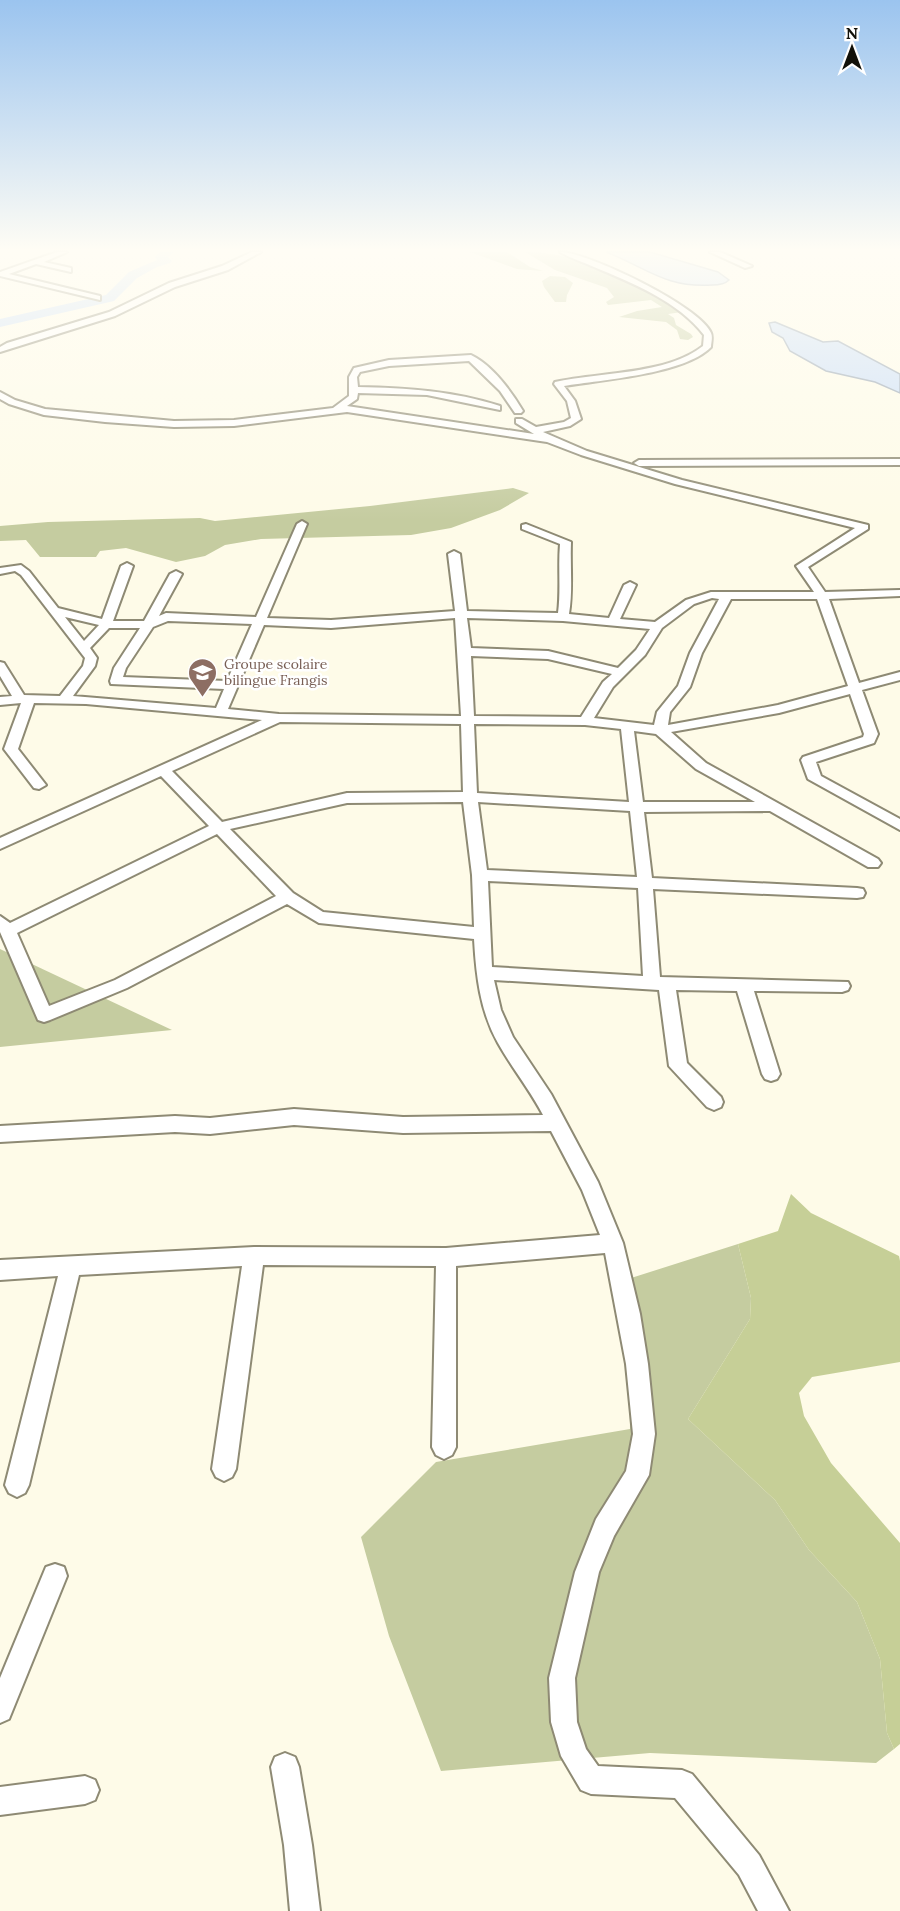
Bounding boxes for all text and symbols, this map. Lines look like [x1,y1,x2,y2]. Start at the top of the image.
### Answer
north arrow [822,18,882,78]
text: N [846,23,858,43]
place label: Groupe scolaire bilingue Frangis [224,655,328,689]
school or university icon: Groupe scolaire bilingue Frangis [187,656,219,698]

